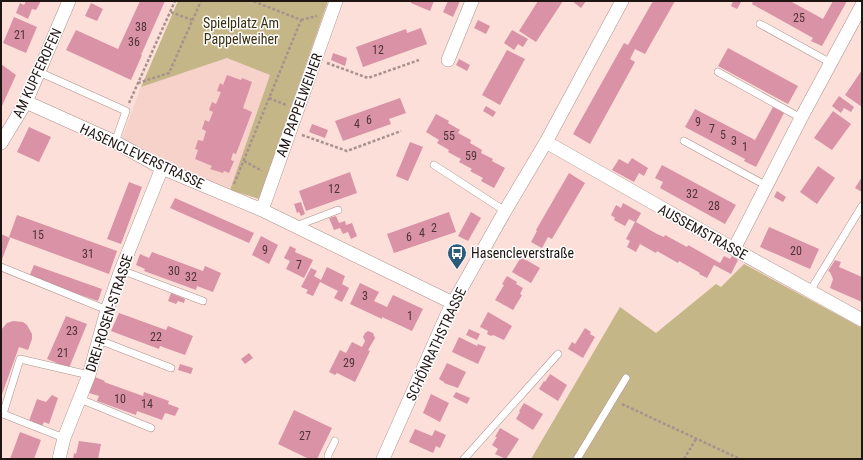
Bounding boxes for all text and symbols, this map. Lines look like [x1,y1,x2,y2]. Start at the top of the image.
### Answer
house number: 25 [793,11,805,25]
park label: Spielplatz Am Pappelweiher [203,15,279,47]
house number: 38 [135,20,147,34]
street label: AM KUPFEROFEN [9,26,65,120]
house number: 21 [14,28,26,42]
house number: 36 [128,35,140,49]
house number: 12 [372,43,384,57]
street label: AM PAPPELWEIHER [273,50,325,159]
house number: 6 [366,113,372,127]
house number: 9 [695,115,701,129]
house number: 4 [354,117,360,131]
street label: HASENCLEVERSTRASSE [77,120,207,192]
house number: 7 [709,122,715,136]
house number: 5 [720,128,726,142]
house number: 55 [443,129,455,143]
house number: 3 [731,134,737,148]
house number: 1 [742,140,748,154]
house number: 59 [465,149,477,163]
house number: 12 [328,182,340,196]
house number: 32 [686,187,698,201]
house number: 28 [708,199,720,213]
street label: AUSSEMSTRASSE [656,201,750,263]
house number: 2 [431,221,437,235]
house number: 4 [419,226,425,240]
house number: 15 [32,228,44,242]
house number: 6 [406,230,412,244]
bus stop icon: Hasencleverstraße [446,242,468,270]
house number: 9 [262,243,268,257]
house number: 20 [790,244,802,258]
place label: Hasencleverstraße [471,245,575,261]
house number: 31 [82,247,94,261]
street label: DREI-ROSEN-STRASSE [82,252,136,374]
house number: 7 [296,258,302,272]
house number: 30 [168,264,180,278]
house number: 32 [185,270,197,284]
street label: SCHÖNRATHSTRASSE [403,285,469,403]
house number: 3 [362,289,368,303]
house number: 1 [407,309,413,323]
house number: 23 [66,324,78,338]
house number: 22 [150,330,162,344]
house number: 21 [57,346,69,360]
house number: 29 [343,356,355,370]
house number: 10 [114,392,126,406]
house number: 14 [141,397,153,411]
house number: 27 [299,429,311,443]

